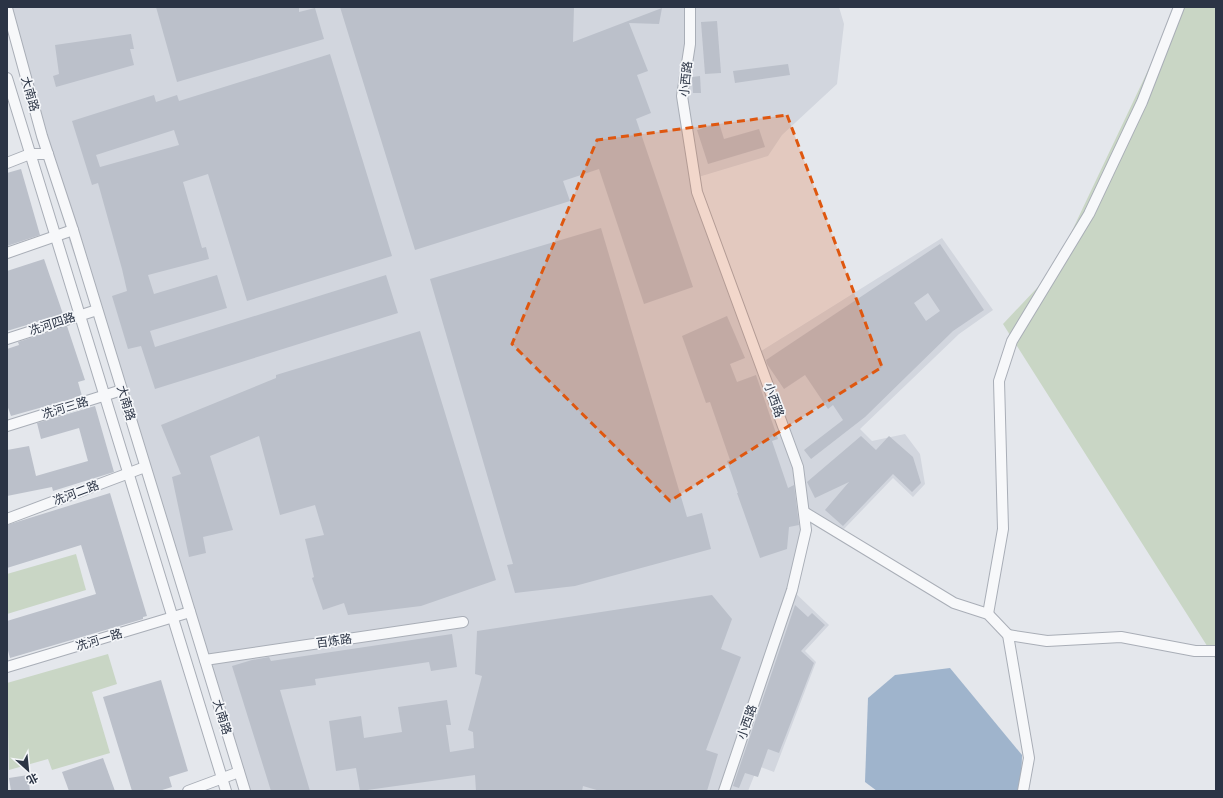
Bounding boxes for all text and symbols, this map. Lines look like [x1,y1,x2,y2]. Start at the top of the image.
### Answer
street label: 小西路 [675,60,697,98]
street label: 大南路 [16,74,44,114]
street label: 冼河四路 [26,308,78,340]
street label: 小西路 [759,380,789,420]
street label: 大南路 [112,383,140,423]
street label: 冼河三路 [39,392,91,424]
street label: 冼河二路 [50,476,102,510]
street label: 冼河一路 [73,624,125,656]
street label: 百炼路 [315,630,353,652]
street label: 大南路 [208,697,236,737]
street label: 小西路 [733,702,761,742]
north arrow [8,750,48,790]
text: 北 [24,769,41,789]

